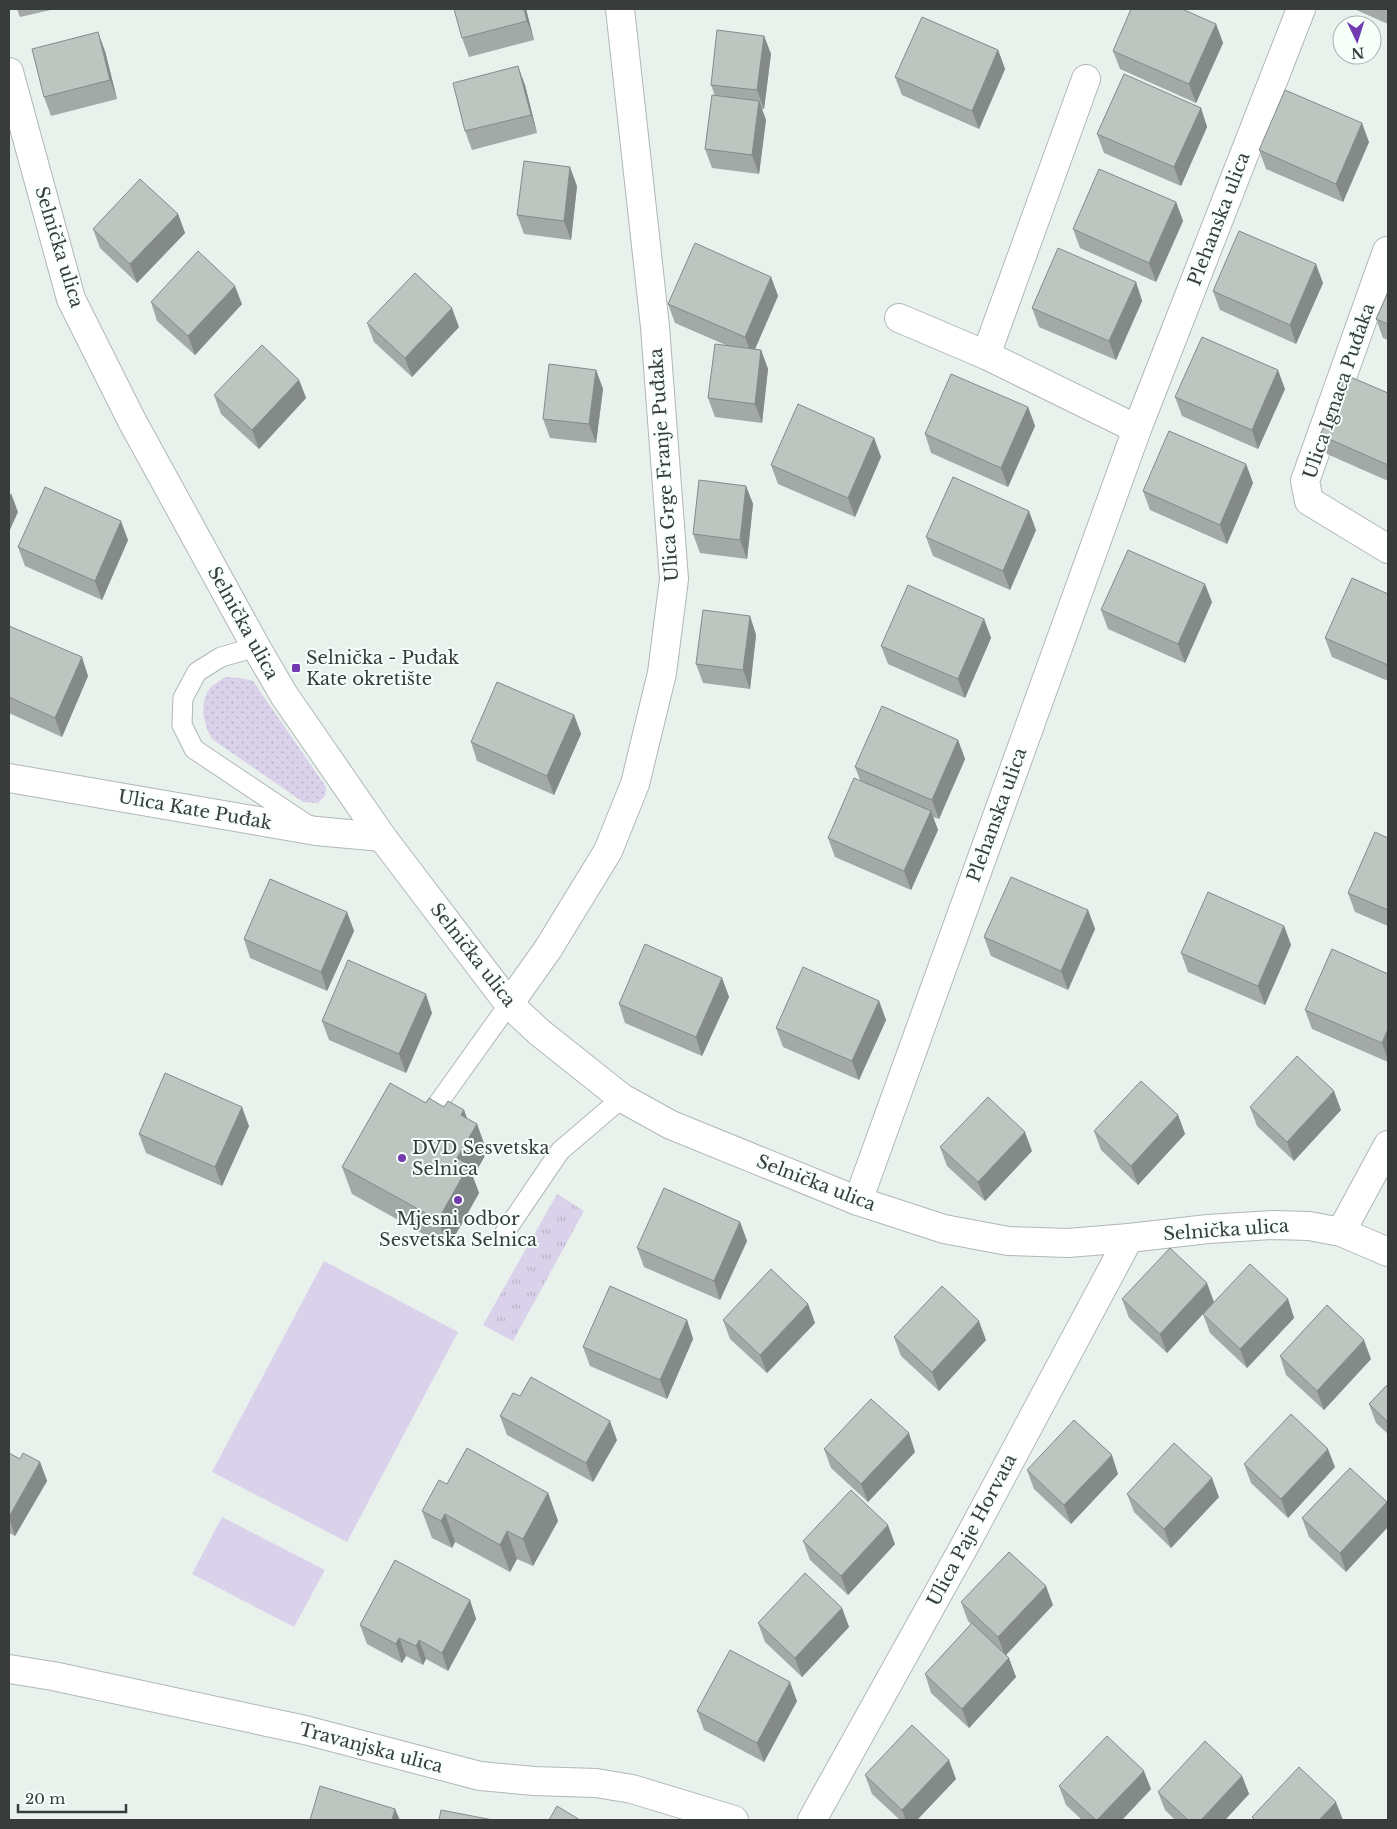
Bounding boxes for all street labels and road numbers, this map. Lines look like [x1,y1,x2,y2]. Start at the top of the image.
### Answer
street label: Plehanska ulica [1183,149,1255,289]
street label: Selnička ulica [30,184,88,310]
street label: Ulica Ignaca Puđaka [1299,300,1379,482]
street label: Ulica Grge Franje Puđaka [645,348,683,582]
street label: Selnička ulica [203,563,283,683]
street label: Plehanska ulica [963,745,1031,885]
street label: Ulica Kate Puđak [116,786,274,834]
street label: Selnička ulica [426,899,520,1011]
street label: Selnička ulica [753,1150,879,1216]
street label: Selnička ulica [1163,1215,1289,1245]
street label: Ulica Paje Horvata [923,1450,1021,1610]
street label: Travanjska ulica [297,1718,445,1778]

